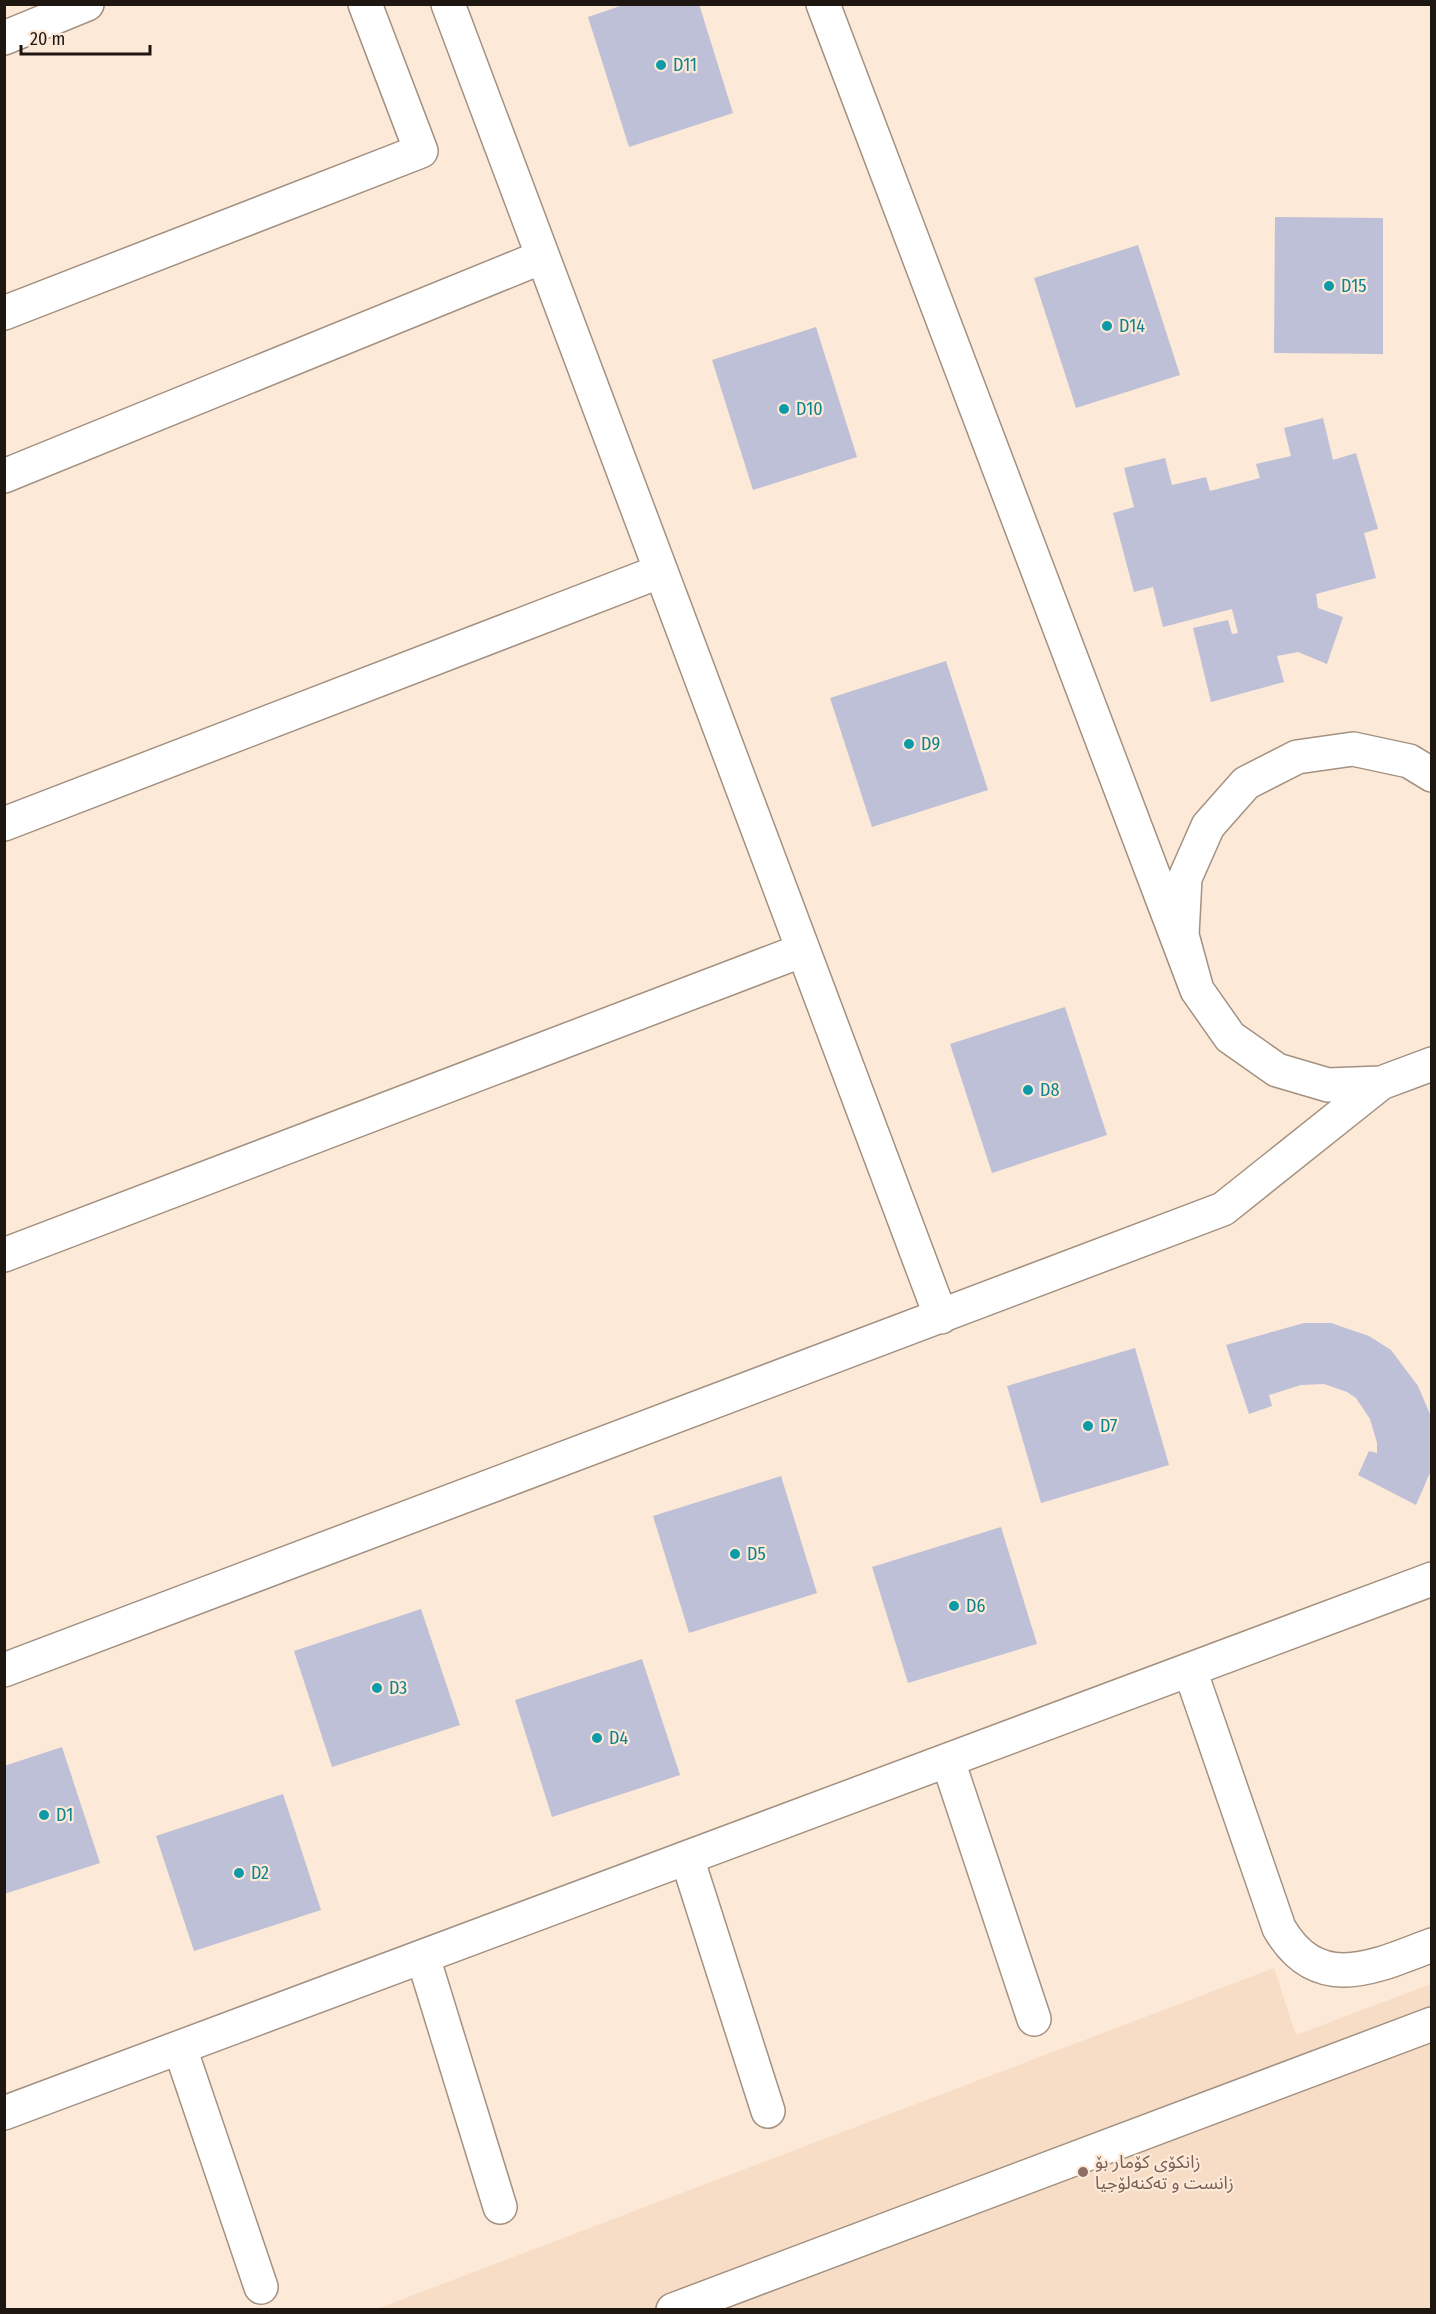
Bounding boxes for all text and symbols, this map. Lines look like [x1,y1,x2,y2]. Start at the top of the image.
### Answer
scale bar [21,18,150,56]
text: 20 m [30,28,65,50]
place label: D11 [673,54,697,76]
marker: D11 [654,58,668,72]
place label: D15 [1341,275,1367,297]
marker: D15 [1322,279,1336,293]
place label: D14 [1119,315,1145,337]
marker: D14 [1100,319,1114,333]
place label: D10 [796,398,823,420]
marker: D10 [777,402,791,416]
place label: D9 [921,733,940,755]
marker: D9 [902,737,916,751]
place label: D8 [1040,1079,1059,1101]
marker: D8 [1021,1083,1035,1097]
place label: D7 [1100,1415,1117,1437]
marker: D7 [1081,1419,1095,1433]
place label: D5 [747,1543,766,1565]
marker: D5 [728,1547,742,1561]
place label: D6 [966,1595,985,1617]
marker: D6 [947,1599,961,1613]
place label: D3 [389,1677,407,1699]
marker: D3 [370,1681,384,1695]
place label: D4 [609,1727,628,1749]
marker: D4 [590,1731,604,1745]
place label: D1 [56,1804,73,1826]
marker: D1 [37,1808,51,1822]
place label: D2 [251,1862,269,1884]
marker: D2 [232,1866,246,1880]
place label: زانکۆی کۆمار بۆ زانست و تەکنەلۆجیا [1095,2151,1234,2194]
marker: زانکۆی کۆمار بۆ زانست و تەکنەلۆجیا [1076,2165,1090,2179]

